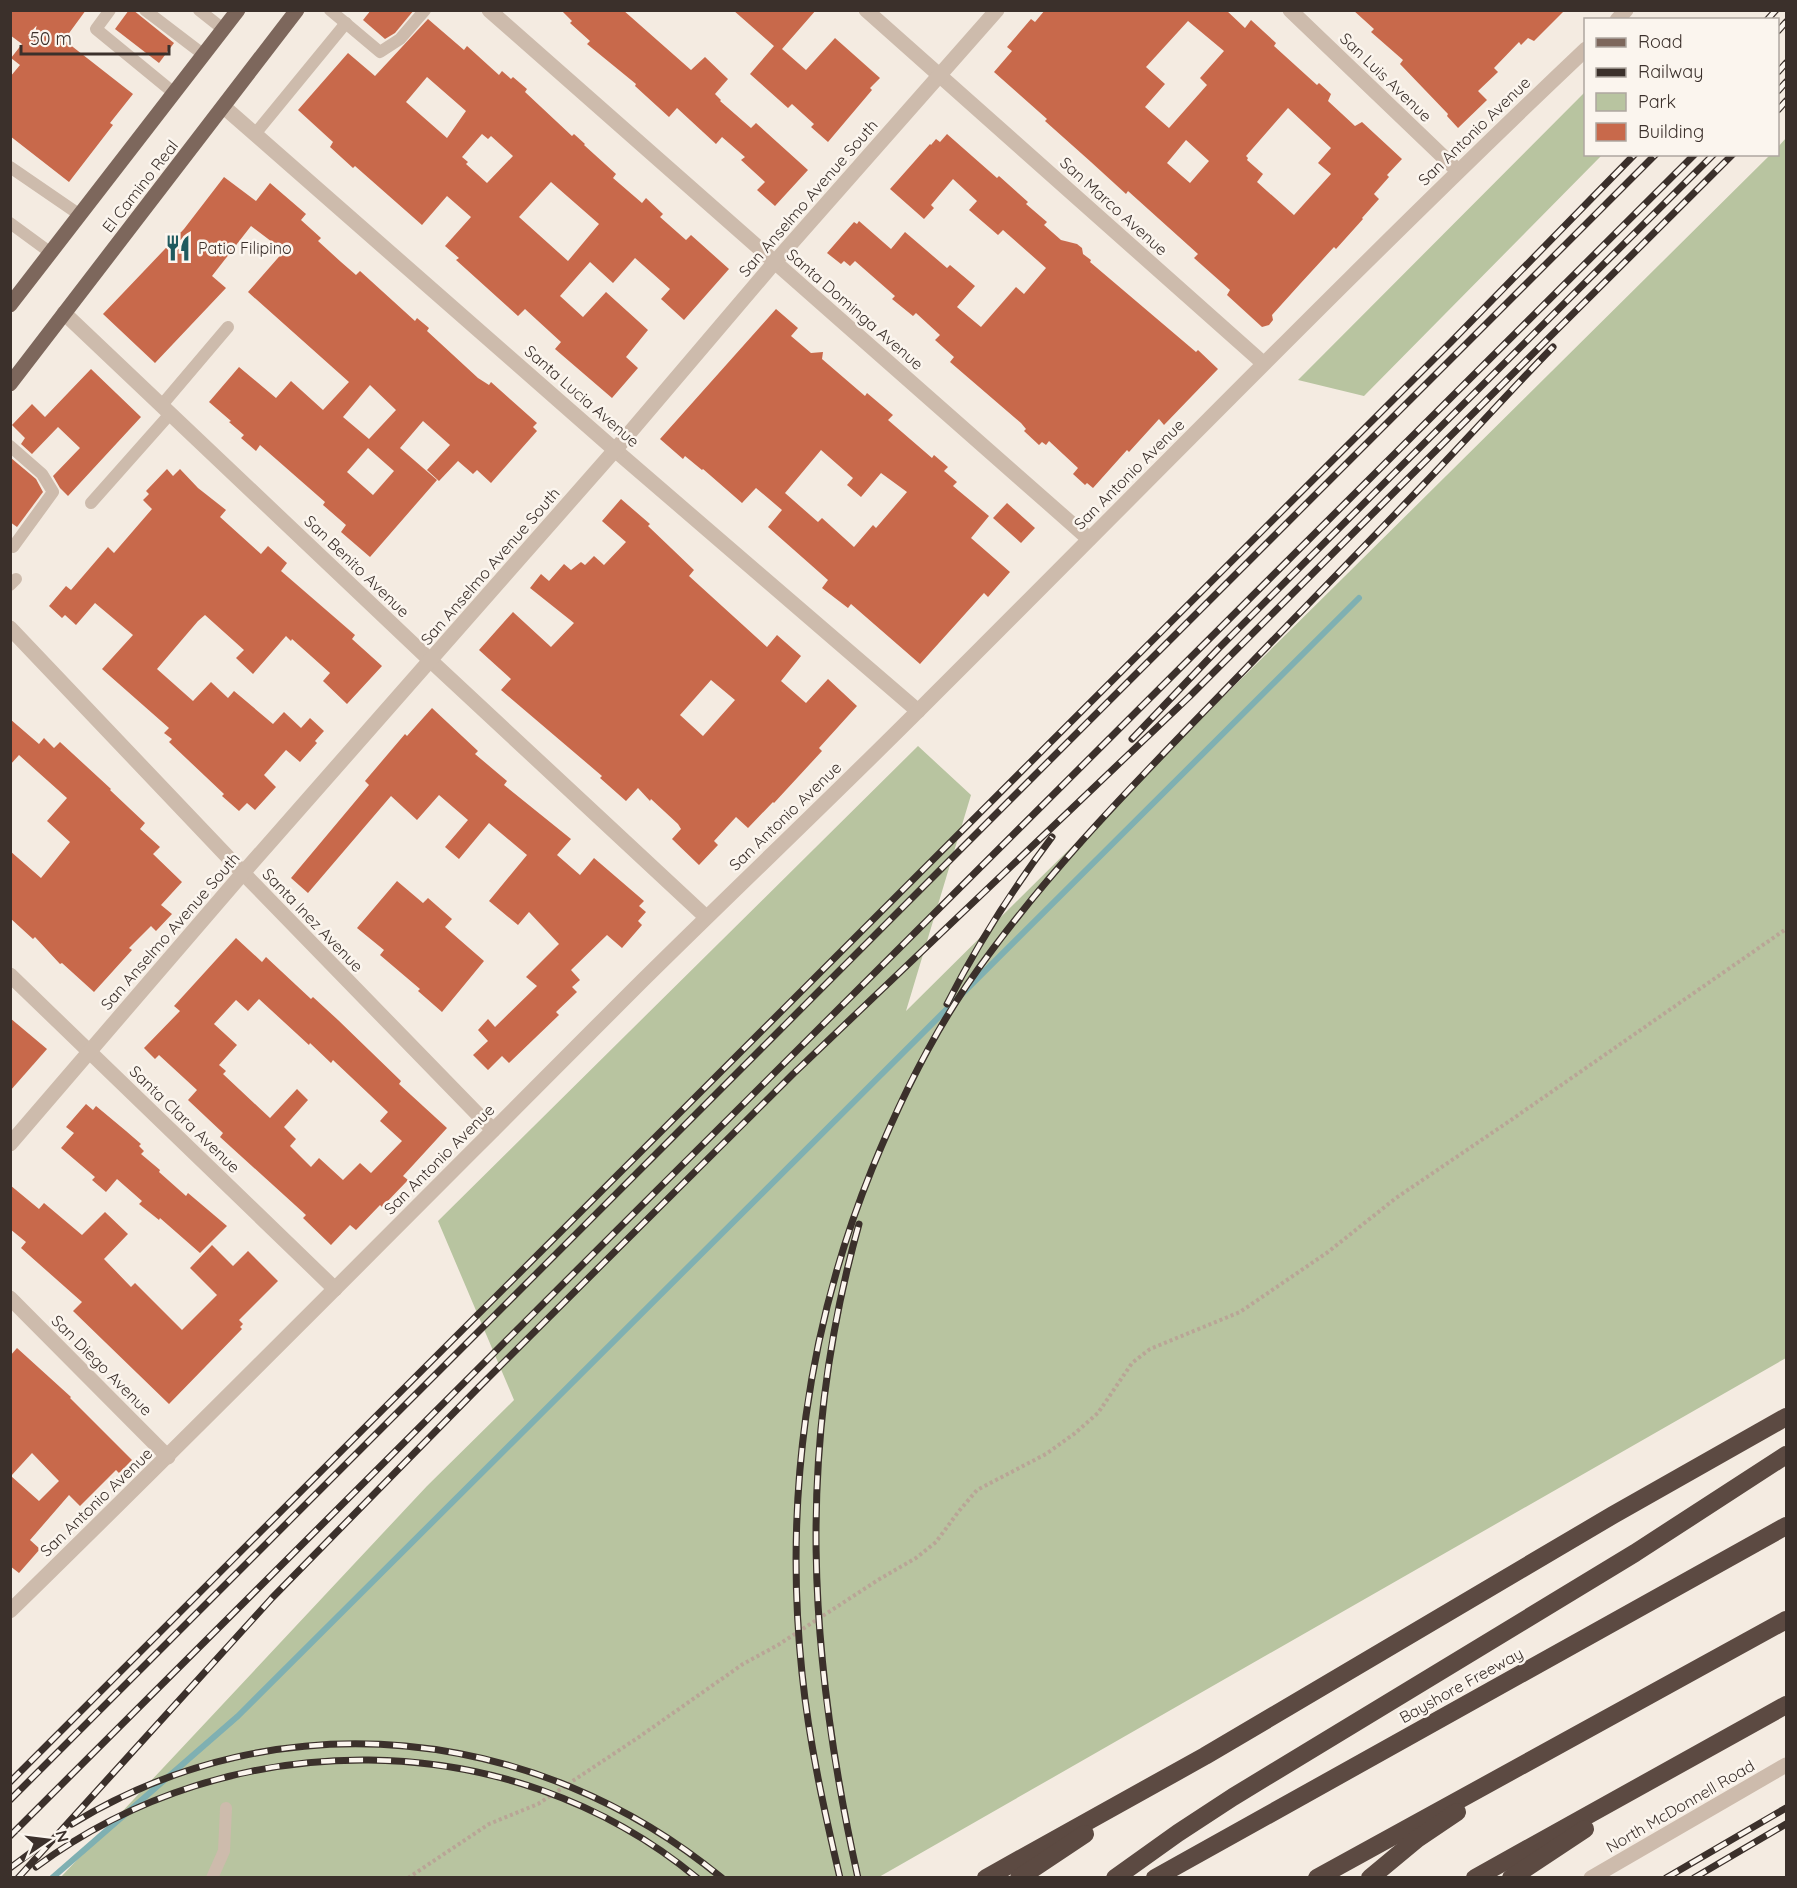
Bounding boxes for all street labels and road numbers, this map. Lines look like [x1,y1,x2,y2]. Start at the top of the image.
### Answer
street label: San Luis Avenue [1336,28,1436,126]
street label: San Antonio Avenue [1414,72,1534,190]
street label: San Anselmo Avenue South [734,115,882,281]
street label: El Camino Real [98,136,182,236]
street label: San Marco Avenue [1056,152,1172,260]
street label: Santa Dominga Avenue [783,244,927,374]
street label: Santa Lucia Avenue [521,341,643,451]
street label: San Antonio Avenue [1069,414,1189,534]
street label: San Anselmo Avenue South [416,483,564,649]
street label: San Benito Avenue [300,511,414,621]
street label: San Antonio Avenue [725,757,845,875]
street label: San Anselmo Avenue South [96,848,244,1014]
street label: Santa Inez Avenue [258,864,368,976]
street label: Santa Clara Avenue [126,1061,244,1177]
street label: San Antonio Avenue [379,1099,499,1219]
street label: San Diego Avenue [47,1310,157,1420]
street label: San Antonio Avenue [36,1443,156,1561]
street label: Bayshore Freeway [1396,1643,1526,1727]
street label: North McDonnell Road [1602,1755,1758,1857]

